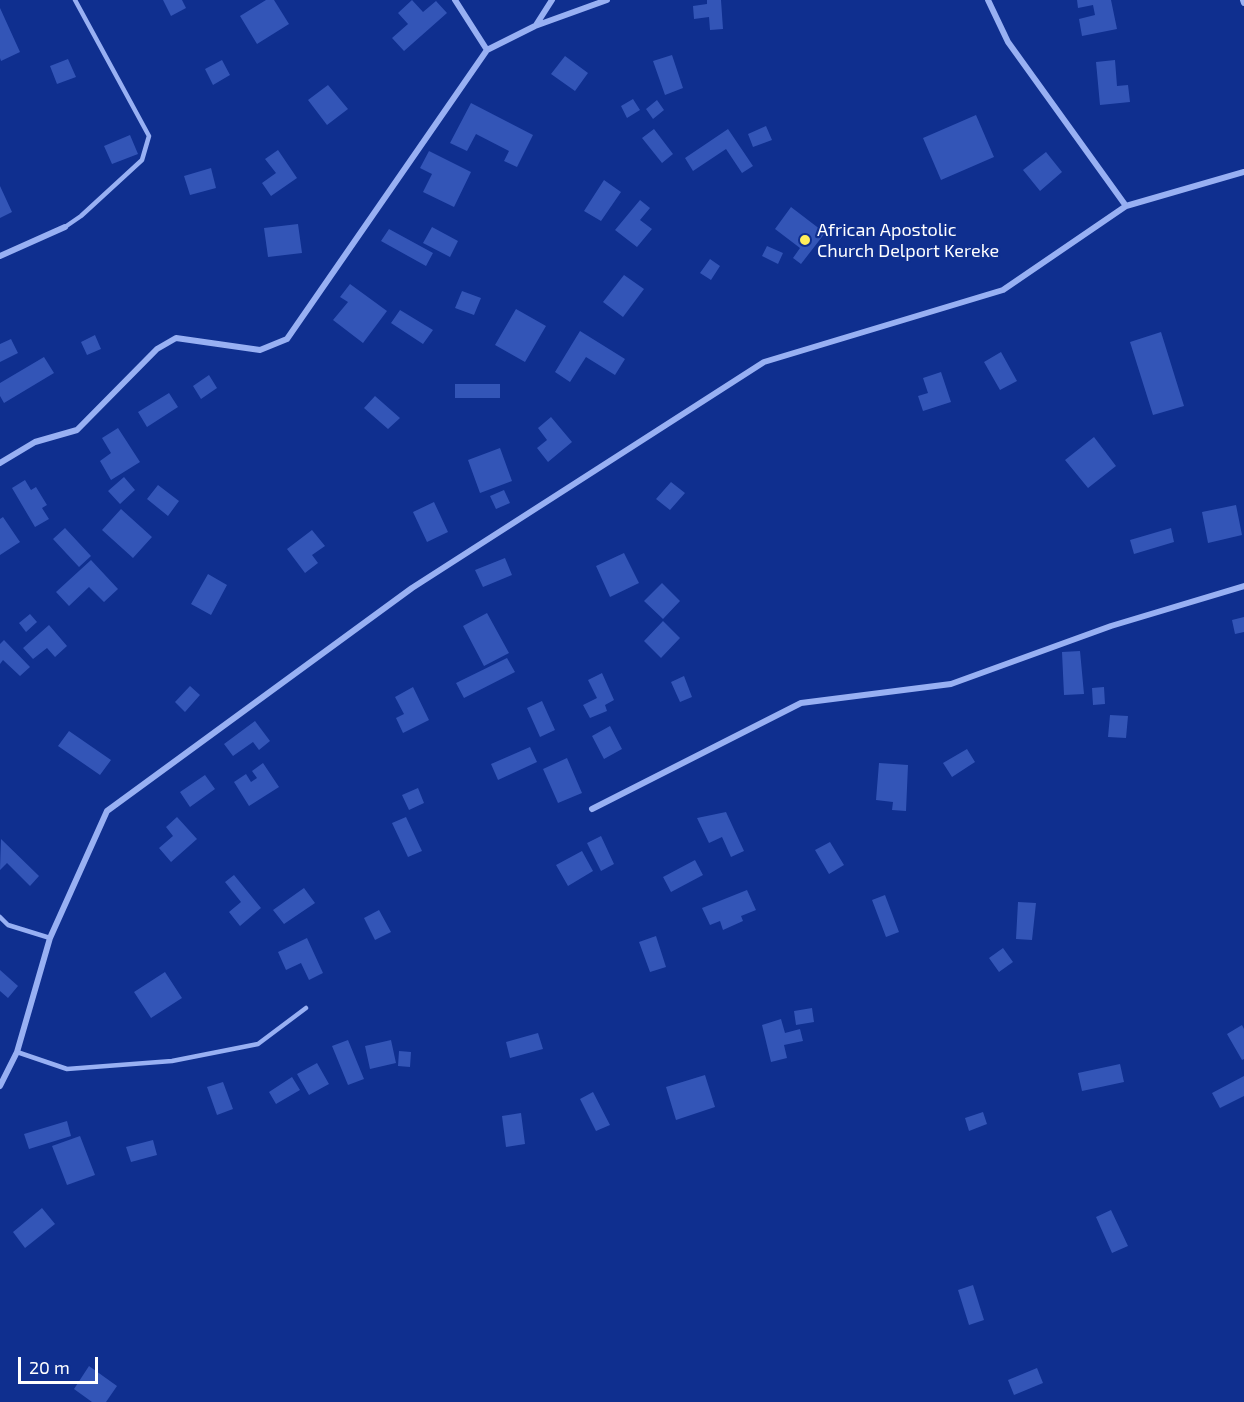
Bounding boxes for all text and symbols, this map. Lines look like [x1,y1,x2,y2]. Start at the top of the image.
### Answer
place label: African Apostolic Church Delport Kereke [817,219,999,262]
marker: African Apostolic Church Delport Kereke [798,233,812,247]
scale bar [21,1345,100,1383]
text: 20 m [29,1356,70,1378]

